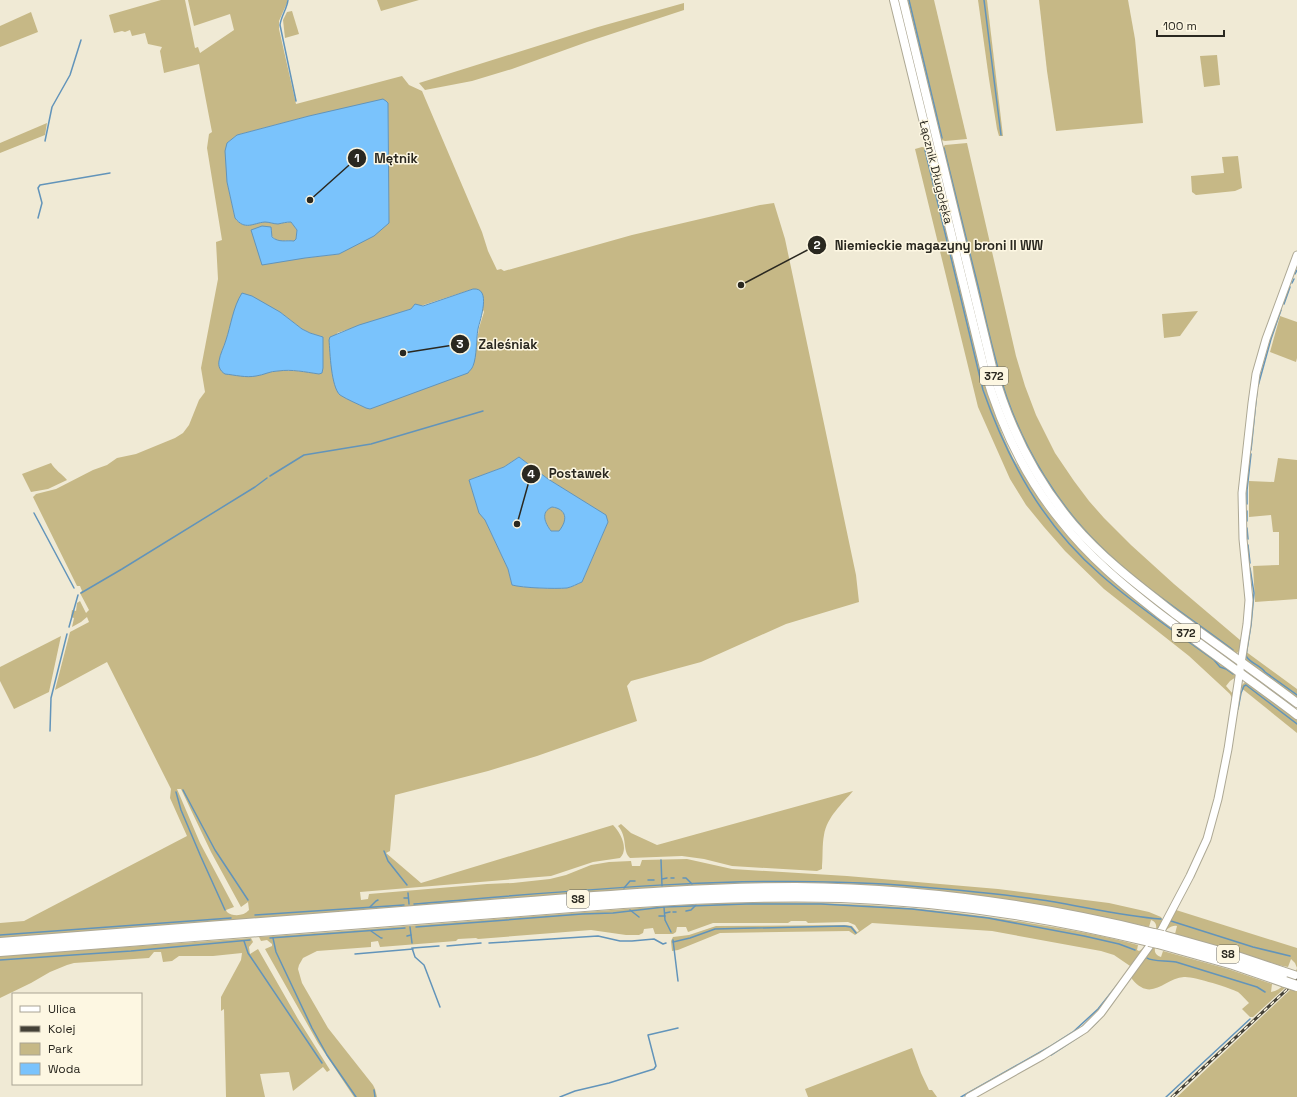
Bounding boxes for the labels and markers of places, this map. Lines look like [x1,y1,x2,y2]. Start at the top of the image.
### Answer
callout: Mętnik [347,146,426,171]
callout: Niemieckie magazyny broni II WW [807,233,1052,258]
callout: Zaleśniak [450,331,545,356]
callout: Postawek [521,461,618,486]

